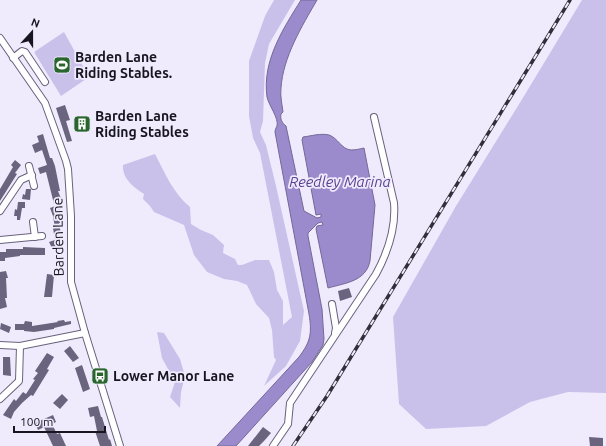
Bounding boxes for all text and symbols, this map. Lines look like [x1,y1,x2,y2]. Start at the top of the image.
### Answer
north arrow [12,12,52,52]
text: N [30,16,42,30]
place label: Barden Lane Riding Stables. [75,49,172,81]
sports icon: Barden Lane Riding Stables. [52,55,72,75]
place label: Barden Lane Riding Stables [95,108,189,140]
building icon: Barden Lane Riding Stables [72,114,92,134]
water label: Reedley Marina [289,173,391,190]
street label: Barden Lane [49,198,67,276]
bus stop icon: Lower Manor Lane [90,366,110,386]
place label: Lower Manor Lane [113,368,234,384]
scale bar [14,408,105,434]
text: 100 m [20,415,53,428]

